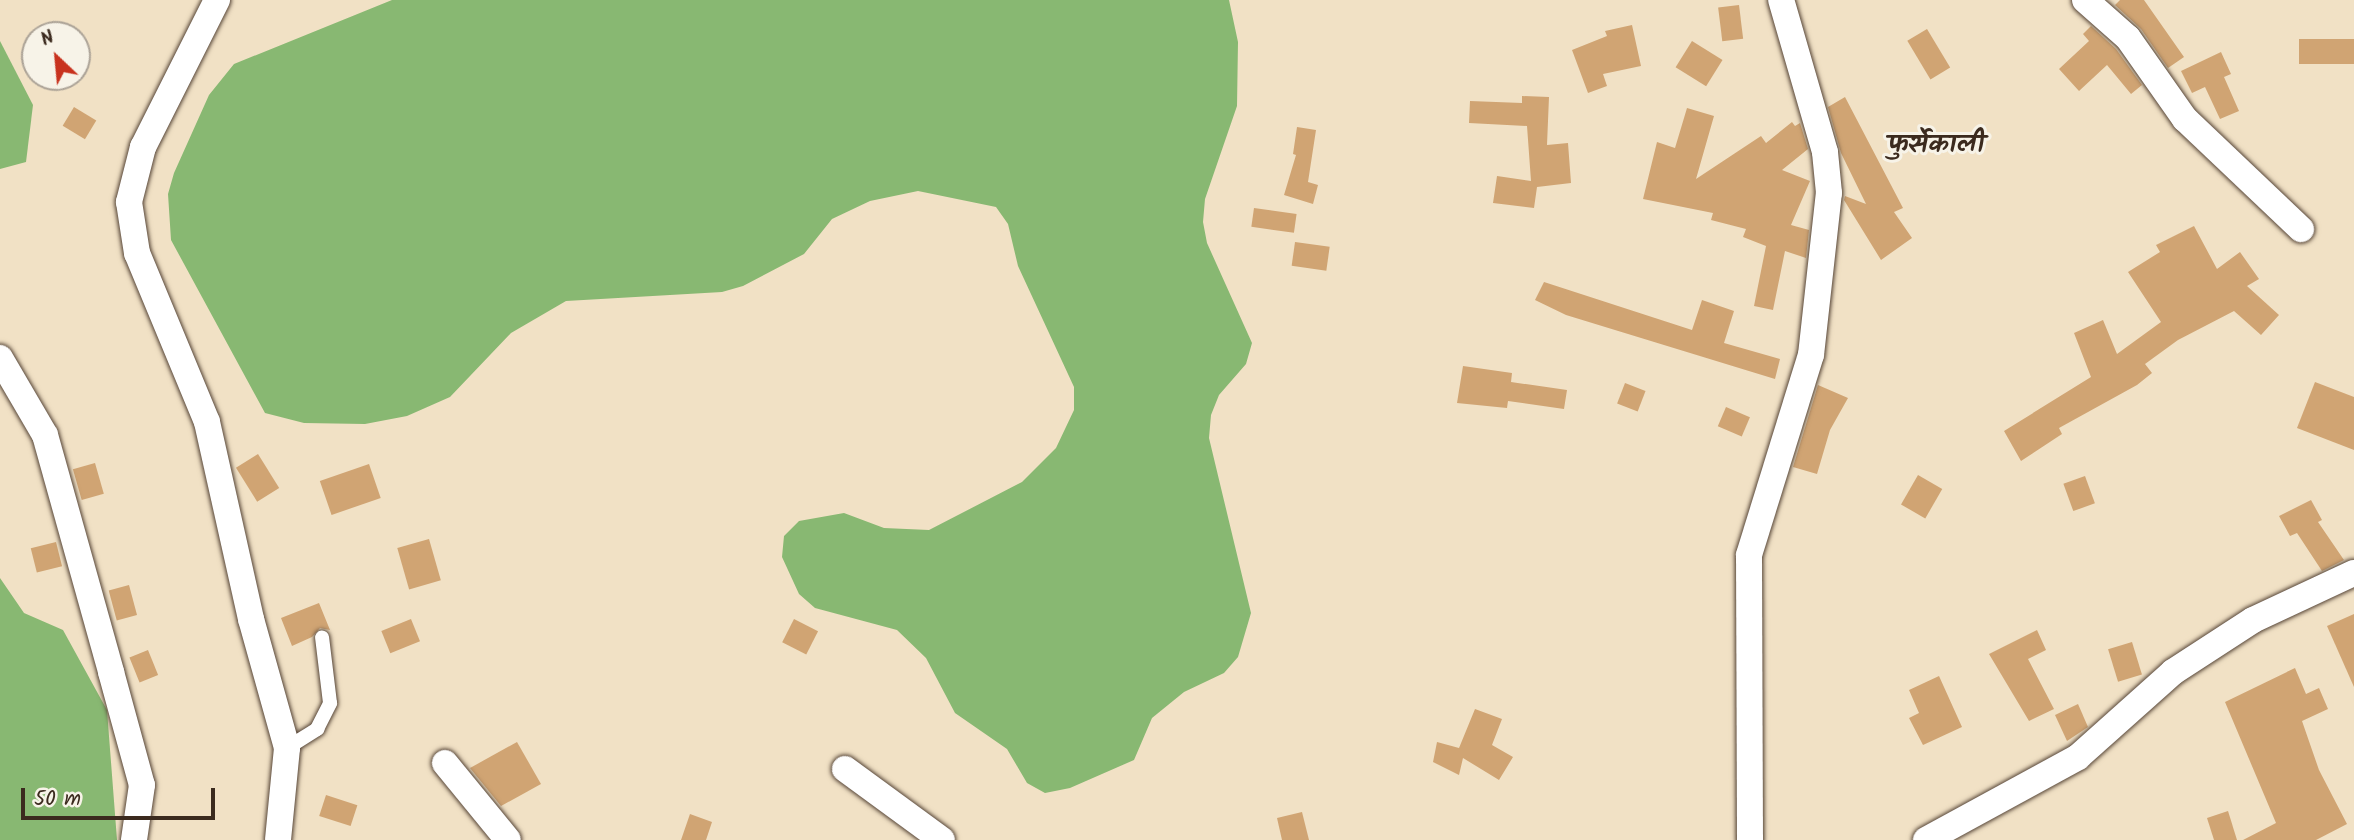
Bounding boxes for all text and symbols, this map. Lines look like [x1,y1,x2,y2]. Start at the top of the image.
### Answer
north arrow [21,21,91,91]
text: N [36,23,60,55]
district label: फुर्सेकाली [1888,130,1984,162]
scale bar [24,774,219,818]
text: 50 m [34,783,81,816]

